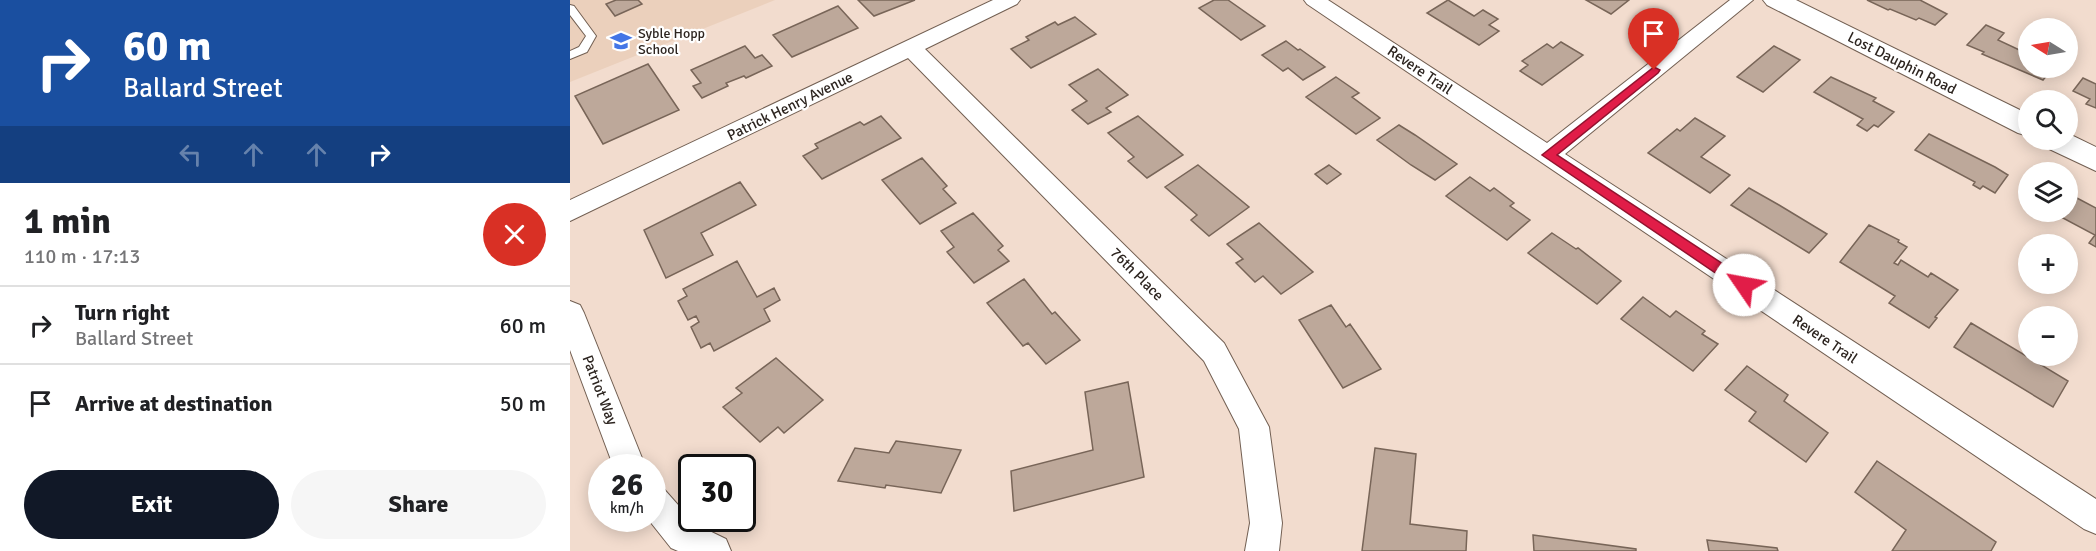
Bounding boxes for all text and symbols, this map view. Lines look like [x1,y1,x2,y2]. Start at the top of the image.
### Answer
pin [1628,8,1679,70]
icon: arrive [1637,17,1670,50]
north arrow [2018,18,2078,78]
map controls [2018,18,2078,366]
text: 60 m [123,21,212,72]
icon: right [24,24,102,102]
place label: Syble Hopp School [638,25,705,58]
street label: Lost Dauphin Road [1845,28,1959,98]
school or university icon: Syble Hopp School [609,29,633,53]
street label: Revere Trail [1384,42,1456,98]
street label: Patrick Henry Avenue [724,68,856,144]
text: Ballard Street [123,72,283,105]
button: search [2018,90,2078,150]
icon: left [174,138,207,171]
icon: ahead [237,138,270,171]
icon: ahead [300,138,333,171]
icon: right [363,138,396,171]
button: layers [2018,162,2078,222]
text: 1 min [24,199,111,244]
button: close [483,203,546,266]
button: + [2018,234,2078,294]
text: 110 m · 17:13 [24,244,140,269]
street label: 76th Place [1107,244,1167,304]
position arrow [1712,253,1776,317]
text: Turn right [75,299,170,326]
button: − [2018,306,2078,366]
icon: right [24,309,57,342]
street label: Revere Trail [1789,311,1861,367]
text: 60 m [500,312,546,339]
text: Ballard Street [75,326,193,351]
street label: Patriot Way [578,352,622,428]
icon: arrive [24,387,57,420]
text: Arrive at destination [75,390,272,417]
text: 50 m [500,390,546,417]
speed limit sign: 30 [678,454,756,532]
text: 26 [611,467,643,504]
button: Exit [24,470,279,539]
button: Share [291,470,546,539]
text: km/h [610,499,644,517]

